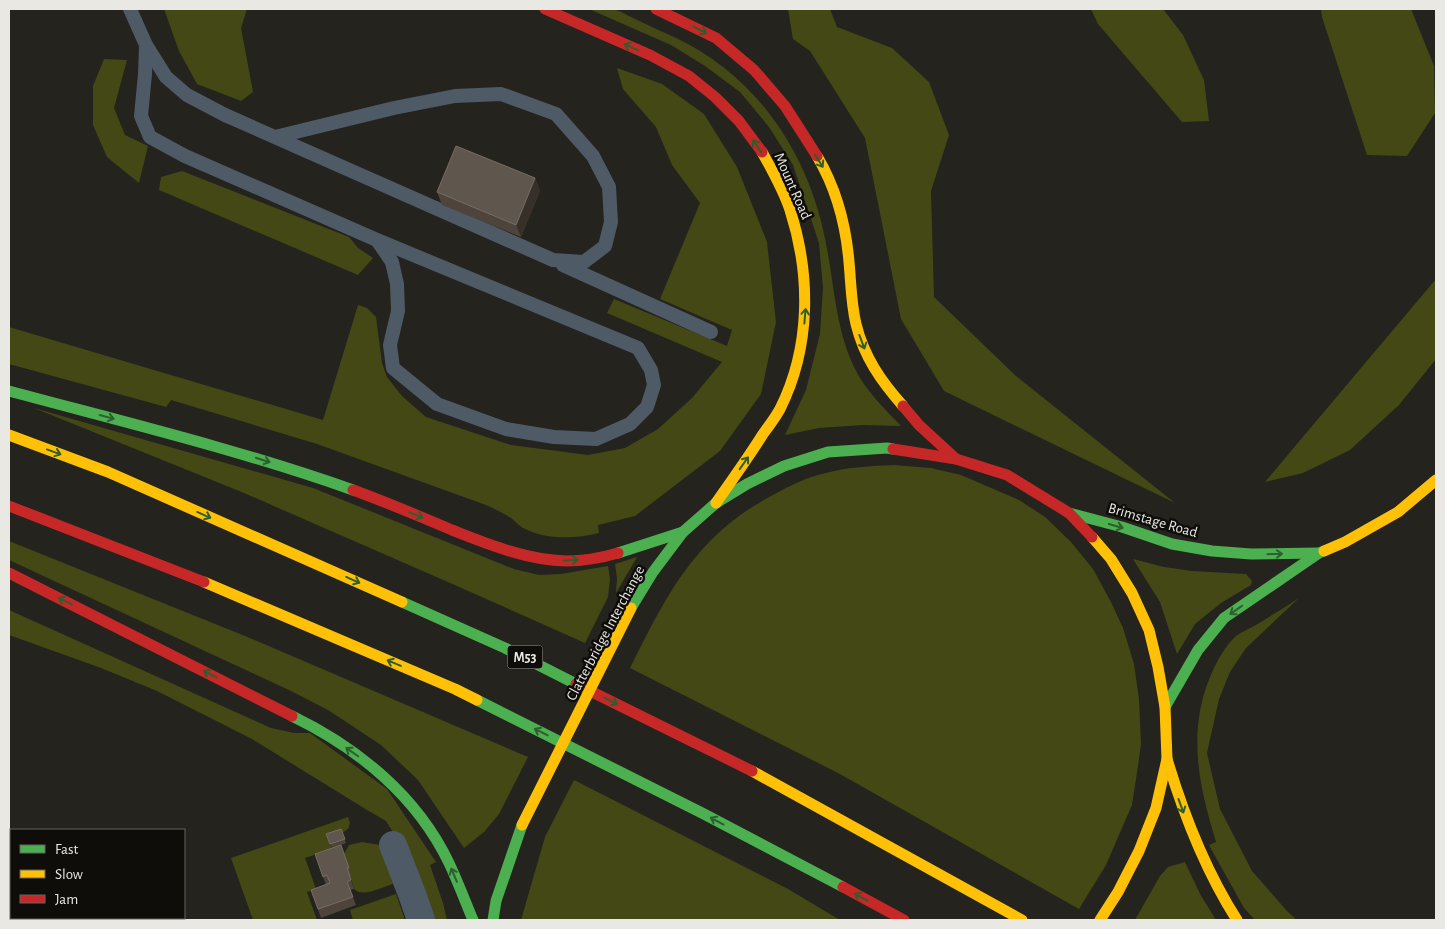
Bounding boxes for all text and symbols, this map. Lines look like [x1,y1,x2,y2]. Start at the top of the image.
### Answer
one-way arrow [692,26,707,35]
one-way arrow [624,42,639,51]
one-way arrow [752,139,762,153]
street label: Mount Road [771,151,814,222]
one-way arrow [815,154,825,168]
one-way arrow [800,308,809,324]
one-way arrow [858,334,867,350]
one-way arrow [98,413,114,423]
one-way arrow [46,448,62,457]
one-way arrow [255,456,271,466]
one-way arrow [739,457,749,471]
street label: Brimstage Road [1106,501,1199,540]
one-way arrow [196,510,211,520]
one-way arrow [408,511,423,521]
one-way arrow [1108,521,1124,531]
one-way arrow [1266,549,1283,559]
one-way arrow [562,555,578,565]
street label: Clatterbridge Interchange [564,563,647,703]
one-way arrow [345,576,360,586]
one-way arrow [57,596,72,606]
one-way arrow [1229,605,1243,615]
road number: M53 [508,646,542,669]
one-way arrow [387,658,402,668]
one-way arrow [203,669,218,678]
one-way arrow [603,696,618,706]
one-way arrow [534,727,549,737]
one-way arrow [345,747,359,757]
one-way arrow [1177,797,1186,813]
one-way arrow [710,816,725,826]
legend [10,829,185,919]
text: Fast [55,842,79,857]
text: Slow [55,867,83,882]
one-way arrow [449,868,458,883]
text: Jam [55,892,78,907]
one-way arrow [854,892,869,902]

